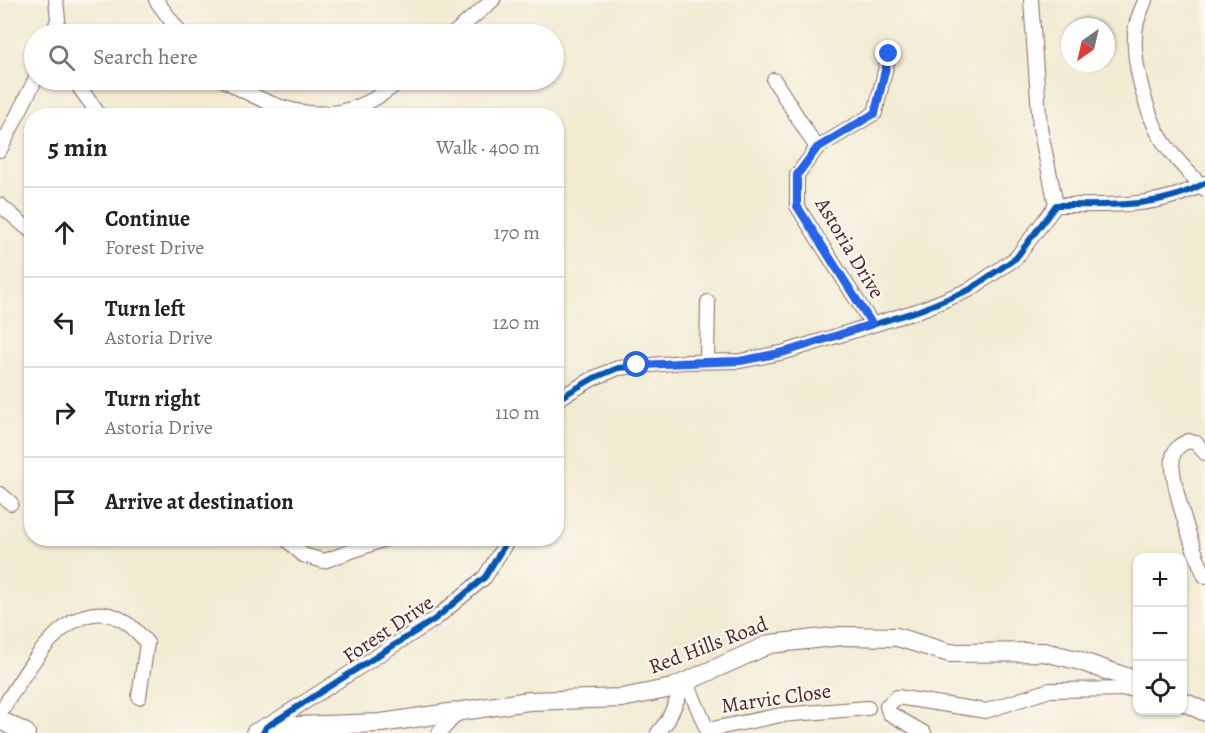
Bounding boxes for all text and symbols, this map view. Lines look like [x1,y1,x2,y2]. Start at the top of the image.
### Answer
north arrow [1061,18,1115,72]
search box [24,24,564,90]
route end [875,40,901,66]
icon: search [45,41,78,74]
text: Search here [93,42,198,72]
text: 5 min [48,130,108,165]
text: Walk · 400 m [436,134,540,161]
street label: Astoria Drive [808,191,891,304]
text: Continue [105,204,190,234]
icon: ahead [48,216,81,249]
text: 170 m [494,219,540,246]
text: Forest Drive [105,234,204,261]
text: Turn left [105,294,185,324]
icon: left [48,306,81,339]
text: 120 m [492,309,540,336]
text: Astoria Drive [105,324,213,351]
route start [623,351,649,377]
text: Turn right [105,384,201,414]
icon: right [48,396,81,429]
text: 110 m [495,399,540,426]
text: Astoria Drive [105,414,213,441]
icon: arrive [48,486,81,519]
text: Arrive at destination [105,487,294,517]
map controls [1133,553,1187,715]
button: + [1133,553,1187,607]
street label: Forest Drive [337,588,439,670]
button: − [1133,607,1187,661]
street label: Red Hills Road [645,609,772,680]
button: locate [1133,661,1187,715]
street label: Marvic Close [719,676,833,720]

